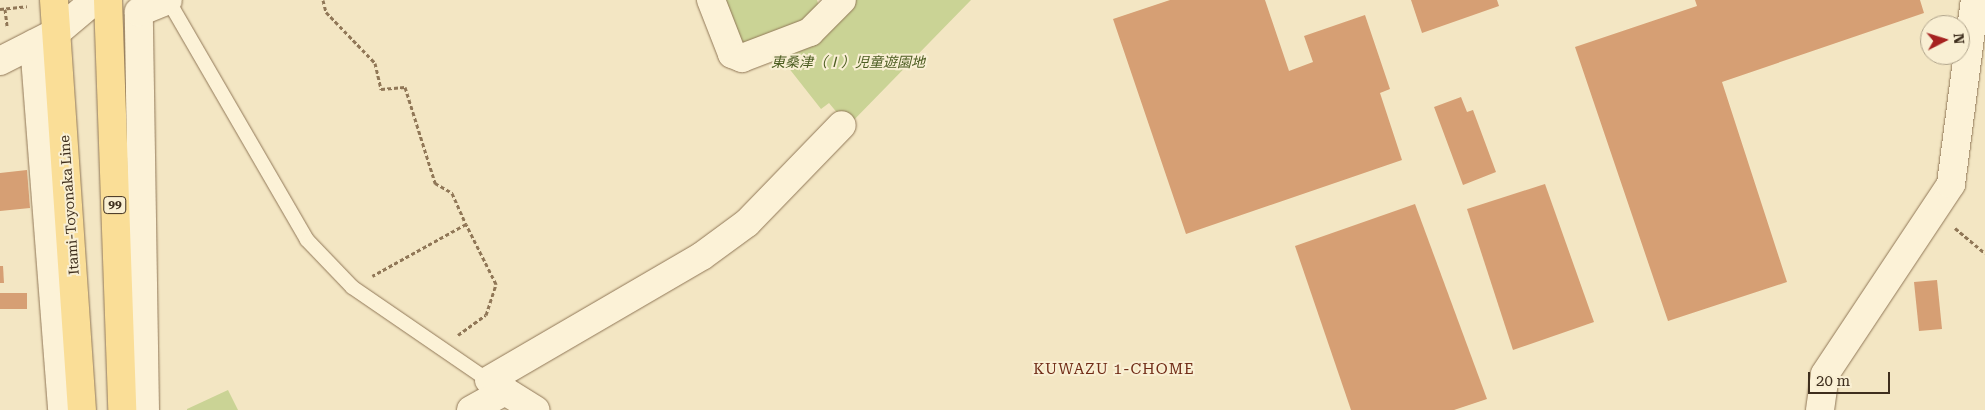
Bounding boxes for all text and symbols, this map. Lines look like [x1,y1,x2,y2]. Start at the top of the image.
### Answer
north arrow [1920,15,1970,65]
text: N [1951,33,1967,45]
park label: 東桑津（Ⅰ）児童遊園地 [771,54,925,70]
street label: Itami-Toyonaka Line [56,134,82,276]
road number: 99 [102,196,128,214]
district label: KUWAZU 1-CHOME [1032,361,1196,379]
scale bar [1810,362,1892,394]
text: 20 m [1816,372,1850,390]

